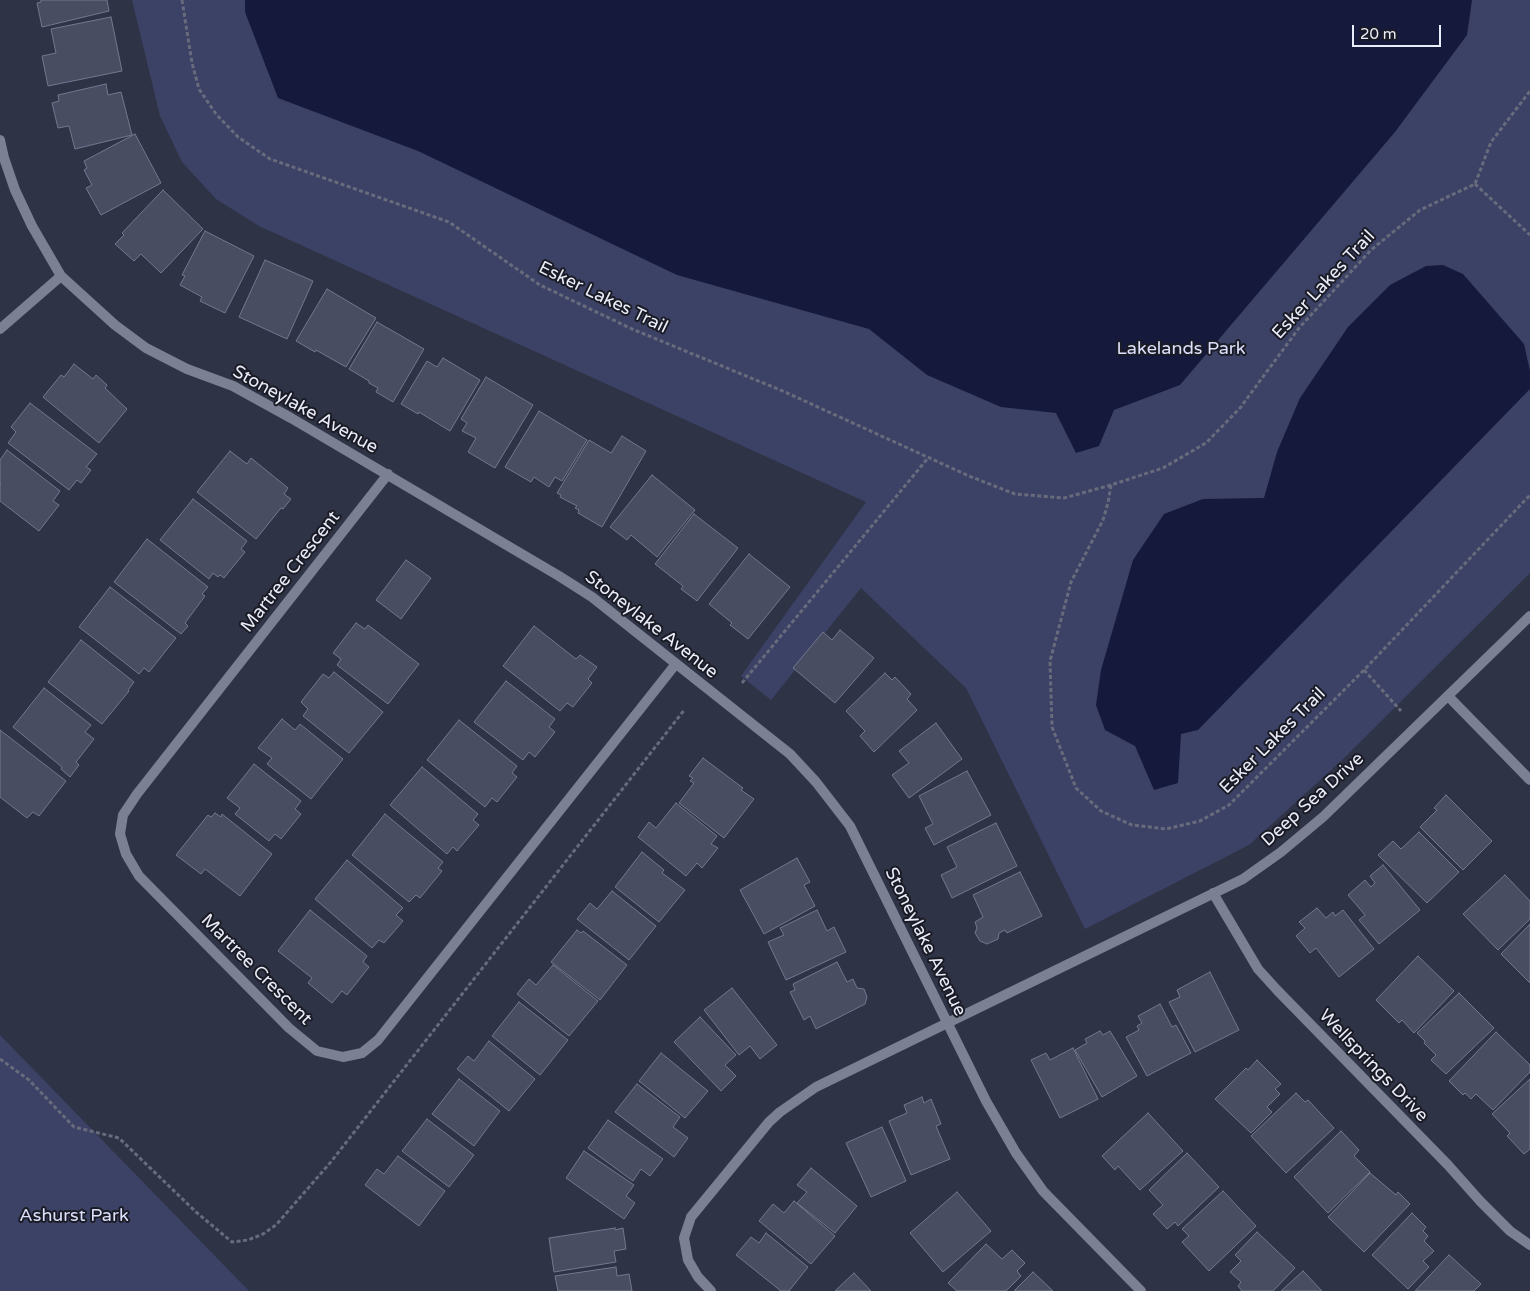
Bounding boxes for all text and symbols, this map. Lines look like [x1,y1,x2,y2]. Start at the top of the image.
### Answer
scale bar [1355,15,1444,47]
text: 20 m [1360,25,1397,43]
street label: Esker Lakes Trail [1268,226,1380,344]
street label: Esker Lakes Trail [535,257,671,339]
park label: Lakelands Park [1116,338,1246,360]
street label: Stoneylake Avenue [229,361,381,459]
street label: Martree Crescent [237,507,345,637]
street label: Stoneylake Avenue [580,566,722,684]
street label: Esker Lakes Trail [1216,684,1330,798]
street label: Deep Sea Drive [1257,748,1369,852]
street label: Stoneylake Avenue [880,864,970,1020]
street label: Martree Crescent [196,910,316,1030]
street label: Wellsprings Drive [1314,1005,1432,1127]
park label: Ashurst Park [19,1205,129,1227]

